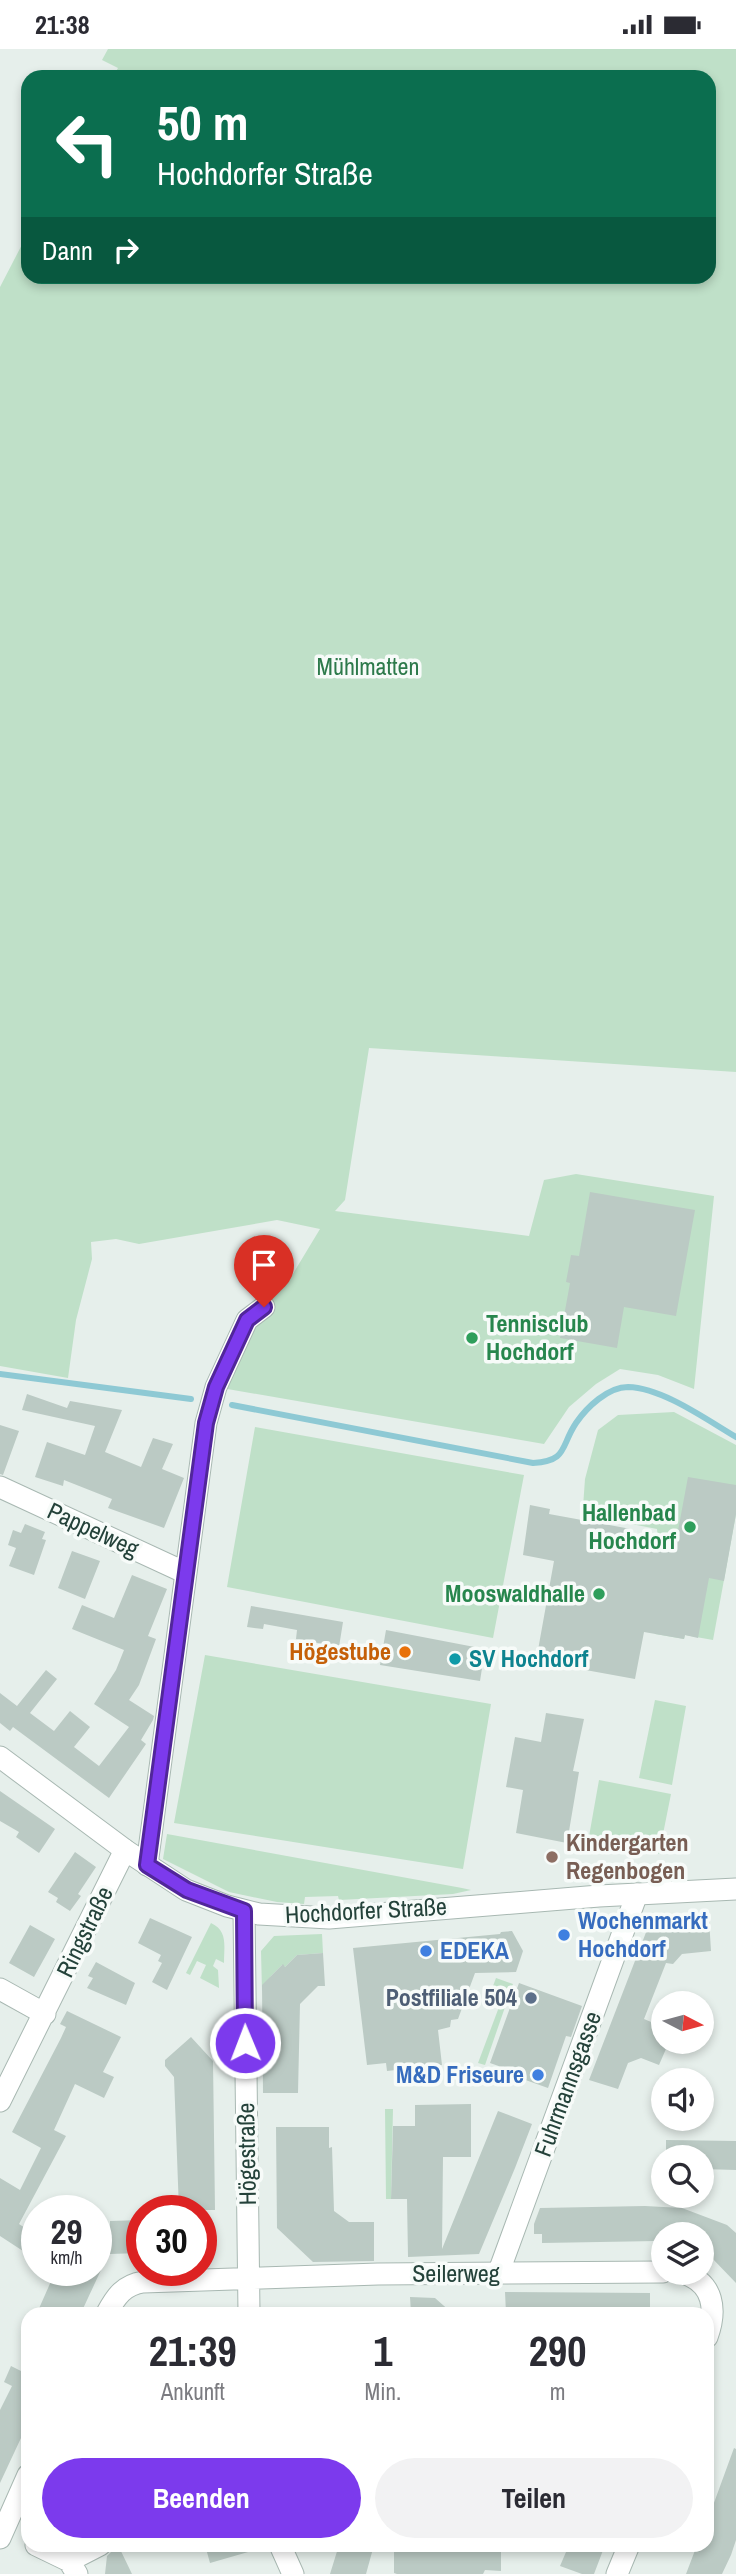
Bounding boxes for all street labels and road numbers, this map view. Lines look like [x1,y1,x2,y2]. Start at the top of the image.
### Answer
street label: Pappelweg [43,1494,144,1564]
street label: Ringstraße [48,1881,120,1982]
street label: Hochdorfer Straße [284,1890,448,1930]
street label: Fuhrmannsgasse [526,2007,608,2161]
street label: Högestraße [229,2102,263,2206]
street label: Seilerweg [412,2257,500,2289]

